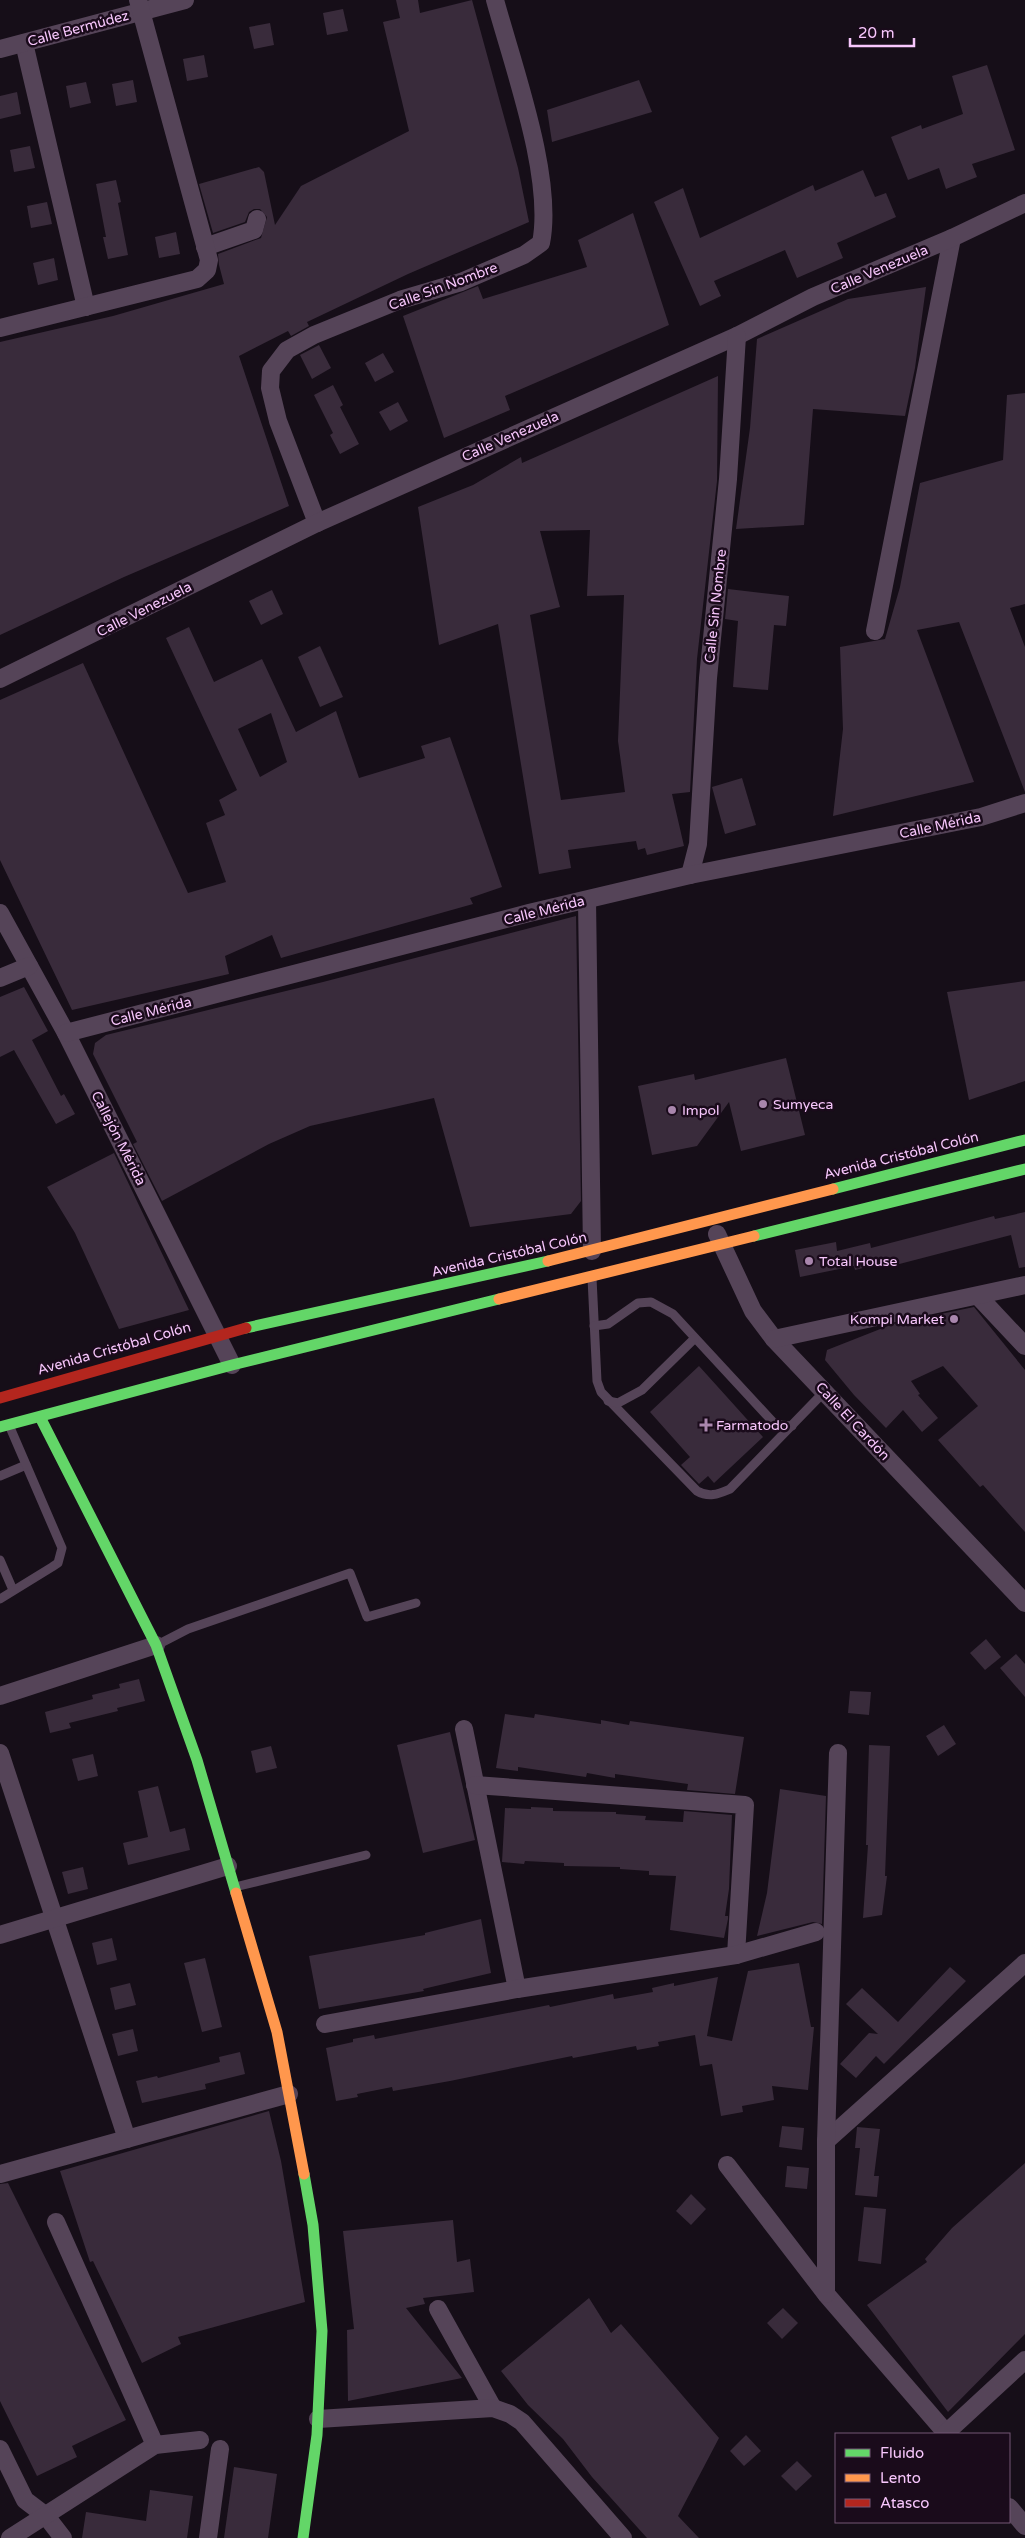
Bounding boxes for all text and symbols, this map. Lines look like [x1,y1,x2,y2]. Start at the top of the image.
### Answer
street label: Calle Bermúdez [26,7,131,50]
scale bar [850,15,914,47]
text: 20 m [858,24,895,42]
street label: Calle Venezuela [828,241,930,298]
street label: Calle Sin Nombre [386,259,500,314]
street label: Calle Venezuela [459,407,561,465]
street label: Calle Sin Nombre [701,548,730,664]
street label: Calle Venezuela [94,578,195,641]
street label: Calle Mérida [898,809,982,842]
street label: Calle Mérida [502,892,586,929]
street label: Calle Mérida [109,993,193,1030]
street label: Callejón Mérida [87,1088,150,1188]
place label: Sumyeca [773,1096,833,1113]
marker: Sumyeca [757,1098,769,1110]
place label: Impol [682,1102,720,1119]
marker: Impol [666,1104,678,1116]
street label: Avenida Cristóbal Colón [822,1128,980,1183]
street label: Avenida Cristóbal Colón [430,1228,588,1281]
place label: Total House [819,1253,898,1270]
marker: Total House [803,1255,815,1267]
place label: Kompi Market [850,1311,945,1328]
marker: Kompi Market [948,1313,960,1325]
street label: Avenida Cristóbal Colón [35,1318,193,1379]
street label: Calle El Cardón [812,1379,893,1464]
place label: Farmatodo [716,1417,788,1434]
marker: Farmatodo [700,1419,712,1431]
legend [835,2433,1010,2523]
text: Fluido [880,2444,924,2462]
text: Lento [880,2469,921,2487]
text: Atasco [880,2494,929,2512]

